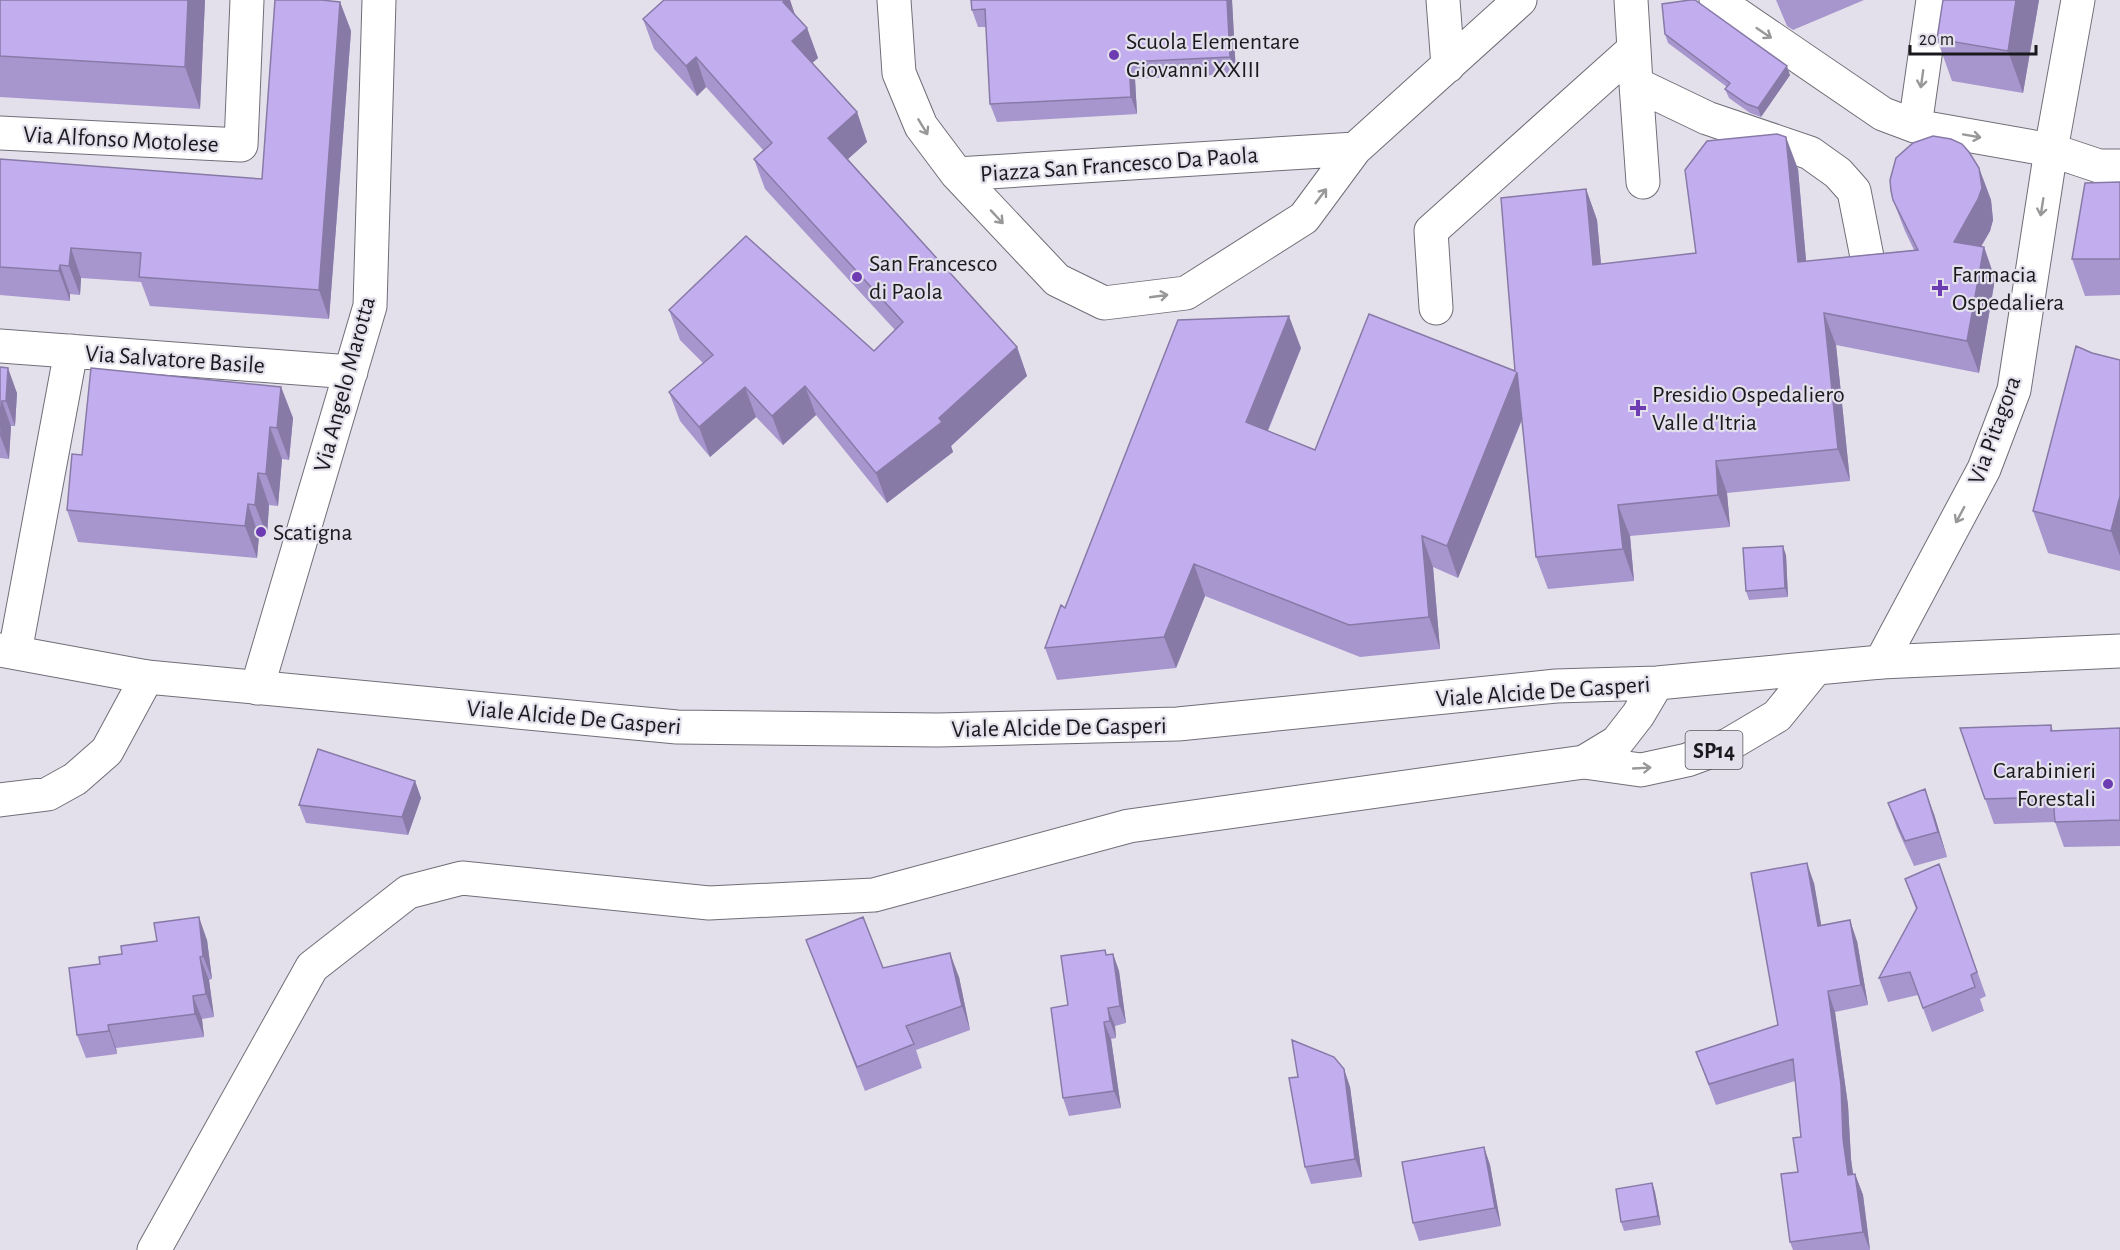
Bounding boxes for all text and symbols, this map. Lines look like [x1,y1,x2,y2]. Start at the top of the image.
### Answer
scale bar [1910,18,2036,56]
one-way arrow [1756,27,1772,39]
place label: Scuola Elementare Giovanni XXIII [1126,30,1300,82]
text: 20 m [1919,31,1954,49]
marker: Scuola Elementare Giovanni XXIII [1107,48,1121,62]
one-way arrow [1916,68,1927,88]
one-way arrow [916,118,929,135]
street label: Via Alfonso Motolese [23,123,219,157]
one-way arrow [1962,131,1982,142]
street label: Piazza San Francesco Da Paola [979,143,1259,187]
one-way arrow [1314,188,1327,204]
one-way arrow [2037,197,2048,217]
one-way arrow [990,209,1004,224]
place label: San Francesco di Paola [869,252,998,304]
place label: Farmacia Ospedaliera [1952,263,2064,315]
marker: San Francesco di Paola [850,270,864,284]
marker: Farmacia Ospedaliera [1933,281,1947,295]
one-way arrow [1148,290,1168,301]
street label: Via Angelo Marotta [310,294,380,474]
street label: Via Salvatore Basile [84,342,266,378]
street label: Via Pitagora [1964,373,2026,488]
place label: Presidio Ospedaliero Valle d'Itria [1652,383,1845,435]
marker: Presidio Ospedaliero Valle d'Itria [1629,399,1647,417]
one-way arrow [1954,505,1965,523]
place label: Scatigna [273,521,353,545]
marker: Scatigna [254,525,268,539]
street label: Viale Alcide De Gasperi [1435,673,1651,711]
street label: Viale Alcide De Gasperi [466,697,682,739]
street label: Viale Alcide De Gasperi [951,714,1167,742]
road number: SP14 [1686,731,1742,769]
place label: Carabinieri Forestali [1993,759,2096,811]
one-way arrow [1632,762,1651,773]
marker: Carabinieri Forestali [2101,777,2115,791]

